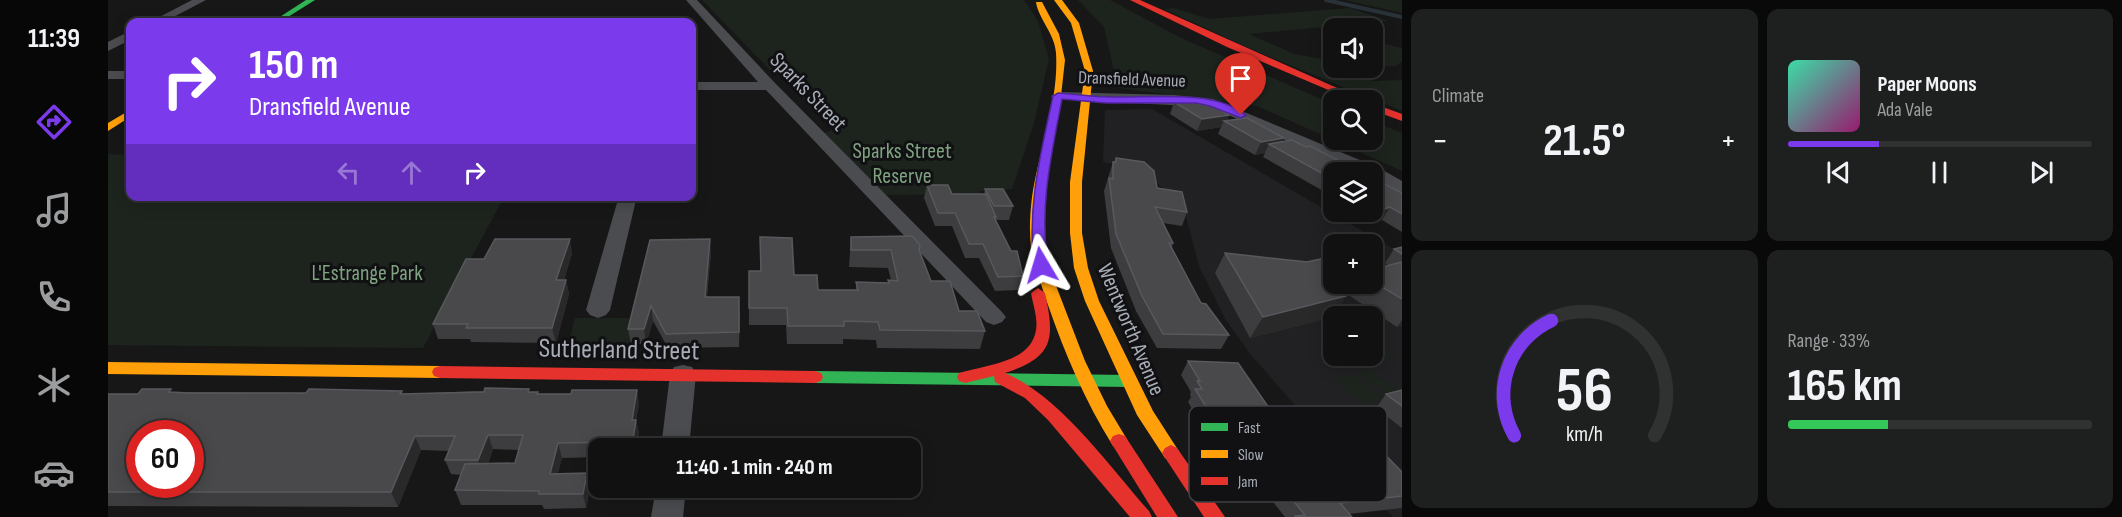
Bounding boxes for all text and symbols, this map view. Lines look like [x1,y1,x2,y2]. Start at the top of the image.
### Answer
map controls [1323,18,1383,366]
button: sound [1323,18,1383,78]
text: 11:39 [28,23,80,55]
text: 150 m [249,40,338,91]
icon: right [150,42,228,120]
street label: Sparks Street [764,47,852,137]
pin [1215,53,1266,115]
icon: arrive [1224,62,1257,95]
street label: Dransfield Avenue [1078,67,1186,92]
text: Paper Moons [1878,71,1977,98]
text: Climate [1432,84,1484,108]
button: search [1323,90,1383,150]
text: Dransfield Avenue [249,91,411,123]
text: Ada Vale [1878,98,1933,122]
icon: directions [33,101,75,143]
text: 21.5° [1543,114,1626,169]
text: − [1432,121,1448,161]
text: + [1720,121,1737,161]
park label: Sparks Street Reserve [852,138,952,190]
icon: left [332,156,365,189]
icon: ahead [395,156,428,189]
icon: right [458,156,491,189]
icon: previous [1822,156,1855,189]
icon: pause [1923,156,1956,189]
icon: next [2025,156,2058,189]
button: layers [1323,162,1383,222]
icon: music [33,189,75,231]
position arrow [1009,233,1073,297]
button: + [1323,234,1383,294]
park label: L'Estrange Park [311,260,423,287]
street label: Wentworth Avenue [1091,260,1170,400]
icon: phone [33,276,75,318]
button: − [1323,306,1383,366]
text: Range · 33% [1788,329,1870,353]
street label: Sutherland Street [538,333,700,367]
text: 56 [1556,354,1613,429]
text: 165 km [1788,359,1902,414]
icon: climate [33,364,75,406]
legend [1189,406,1387,502]
text: Fast [1238,419,1261,438]
speed limit sign: 60 [126,420,204,498]
text: km/h [1566,422,1603,447]
text: Slow [1238,446,1263,465]
icon: car [33,452,75,494]
text: 11:40 · 1 min · 240 m [676,454,833,481]
text: Jam [1237,473,1258,492]

